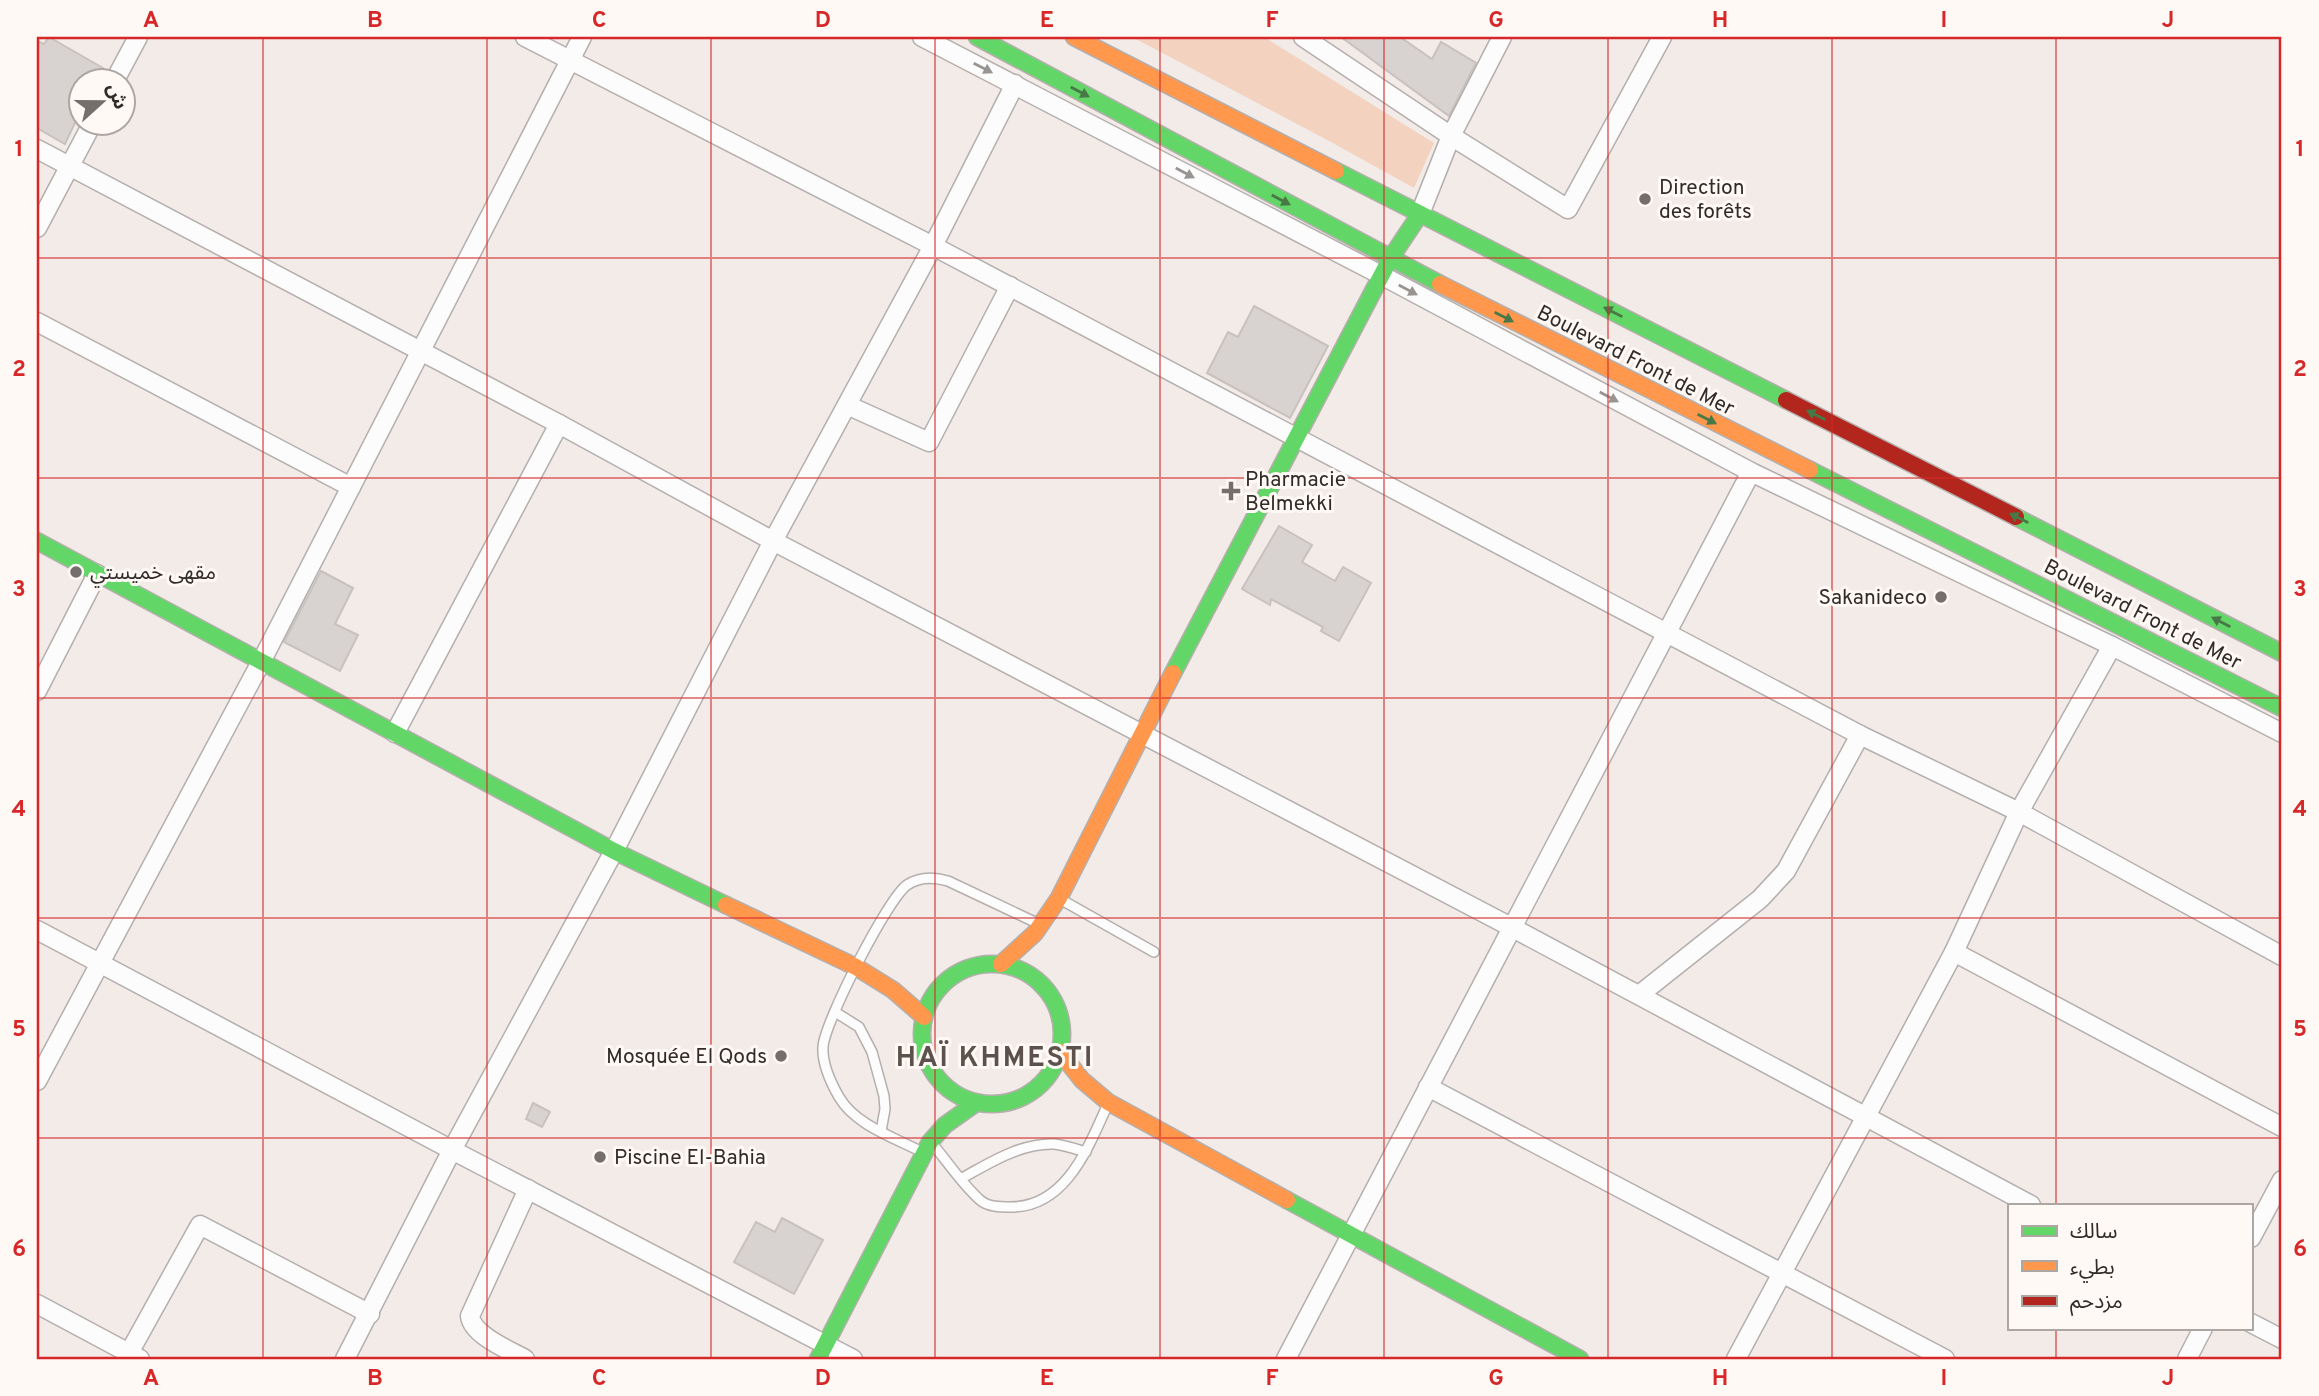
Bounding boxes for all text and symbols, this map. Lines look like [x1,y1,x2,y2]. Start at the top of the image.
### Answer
text: A [143,7,159,36]
text: B [367,7,383,36]
text: C [592,7,606,36]
text: D [815,7,831,36]
text: E [1040,7,1054,36]
text: F [1265,7,1279,36]
text: G [1488,7,1504,36]
text: H [1712,7,1728,36]
text: I [1941,7,1947,36]
text: J [2162,7,2174,36]
one-way arrow [973,62,993,74]
north arrow [66,66,136,136]
text: ش [100,80,132,113]
one-way arrow [1071,86,1090,98]
text: 1 [14,136,24,165]
text: 1 [2295,136,2305,165]
one-way arrow [1175,167,1195,179]
place label: Direction des forêts [1659,175,1752,226]
marker: Direction des forêts [1637,191,1653,207]
one-way arrow [1271,194,1291,206]
one-way arrow [1399,283,1419,295]
street label: Boulevard Front de Mer [1532,300,1739,423]
one-way arrow [1603,307,1623,318]
one-way arrow [1494,312,1514,323]
text: 2 [12,356,26,385]
text: 2 [2293,356,2307,385]
one-way arrow [1599,391,1619,402]
one-way arrow [1806,410,1826,421]
one-way arrow [1697,413,1717,424]
place label: Pharmacie Belmekki [1245,467,1346,518]
marker: Pharmacie Belmekki [1223,483,1239,499]
one-way arrow [2009,513,2029,524]
street label: Boulevard Front de Mer [2039,554,2246,677]
place label: مقهى خميستي [90,560,216,588]
marker: مقهى خميستي [68,564,84,580]
text: 3 [12,576,26,605]
text: 3 [2293,576,2307,605]
place label: Sakanideco [1818,585,1927,612]
marker: Sakanideco [1933,589,1949,605]
one-way arrow [2211,616,2231,628]
text: 4 [12,796,26,825]
text: 4 [2293,796,2307,825]
text: 5 [12,1016,26,1045]
text: 5 [2293,1016,2307,1045]
district label: HAÏ KHMESTI [896,1039,1094,1077]
place label: Mosquée El Qods [606,1044,767,1071]
marker: Mosquée El Qods [773,1048,789,1064]
place label: Piscine El-Bahia [614,1145,766,1172]
marker: Piscine El-Bahia [592,1149,608,1165]
legend [2008,1204,2252,1330]
text: سالك [2070,1219,2117,1246]
text: 6 [12,1236,26,1265]
text: 6 [2293,1236,2307,1265]
text: بطيء [2070,1255,2115,1283]
text: مزدحم [2070,1289,2123,1316]
text: A [143,1365,159,1394]
text: B [367,1365,383,1394]
text: C [592,1365,606,1394]
text: D [815,1365,831,1394]
text: E [1040,1365,1054,1394]
text: F [1265,1365,1279,1394]
text: G [1488,1365,1504,1394]
text: H [1712,1365,1728,1394]
text: I [1941,1365,1947,1394]
text: J [2162,1365,2174,1394]

